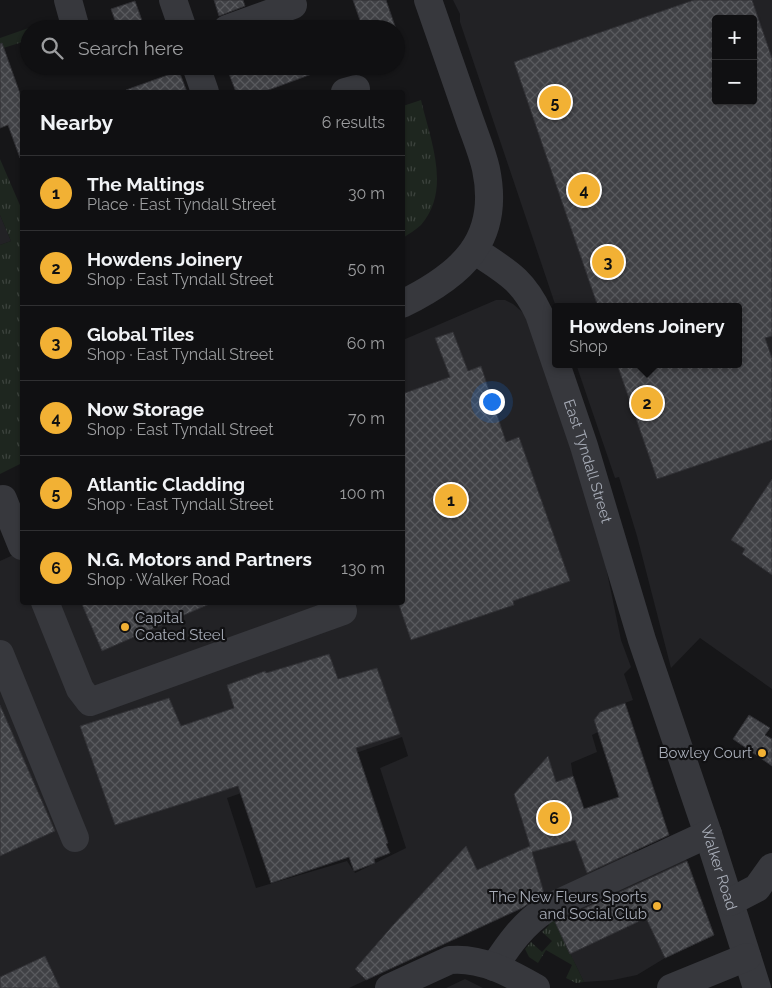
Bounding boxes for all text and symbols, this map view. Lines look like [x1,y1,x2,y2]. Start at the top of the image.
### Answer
map controls [712,15,757,105]
button: + [712,15,757,60]
search box [20,20,405,75]
icon: search [38,34,66,62]
text: Search here [78,37,184,59]
button: − [712,60,757,105]
pin: 5 [539,83,571,121]
text: Nearby [40,110,113,135]
text: 6 results [322,113,385,132]
pin: 4 [568,171,600,209]
text: The Maltings [87,173,204,195]
text: 1 [52,184,60,203]
text: 30 m [348,184,385,203]
text: Place · East Tyndall Street [87,195,276,214]
pin: 3 [592,243,624,281]
text: Howdens Joinery [87,248,243,270]
text: 2 [51,259,61,278]
text: 50 m [348,259,385,278]
text: Shop · East Tyndall Street [87,270,274,289]
popup [552,303,742,368]
text: Howdens Joinery [569,315,725,337]
text: Global Tiles [87,323,194,345]
text: 3 [52,334,60,353]
text: 60 m [347,334,385,353]
text: Shop [569,337,608,356]
text: Shop · East Tyndall Street [87,345,274,364]
pin: 2 [631,384,663,422]
your location [479,389,505,415]
street label: East Tyndall Street [560,397,616,525]
text: Now Storage [87,398,204,420]
text: 4 [51,409,61,428]
text: 70 m [348,409,385,428]
text: Shop · East Tyndall Street [87,420,274,439]
text: Atlantic Cladding [87,473,245,495]
pin: 1 [435,481,467,519]
text: 5 [52,484,60,503]
text: 100 m [340,484,385,503]
text: Shop · East Tyndall Street [87,495,274,514]
text: N.G. Motors and Partners [87,548,312,570]
text: 6 [51,559,61,578]
text: 130 m [341,559,385,578]
text: Shop · Walker Road [87,570,230,589]
place label: Capital Coated Steel [135,609,226,644]
marker: Capital Coated Steel [119,621,131,633]
place label: Bowley Court [659,744,752,762]
marker: Bowley Court [756,747,768,759]
pin: 6 [538,799,570,837]
street label: Walker Road [697,823,741,912]
place label: The New Fleurs Sports and Social Club [489,888,647,923]
marker: The New Fleurs Sports and Social Club [651,900,663,912]

